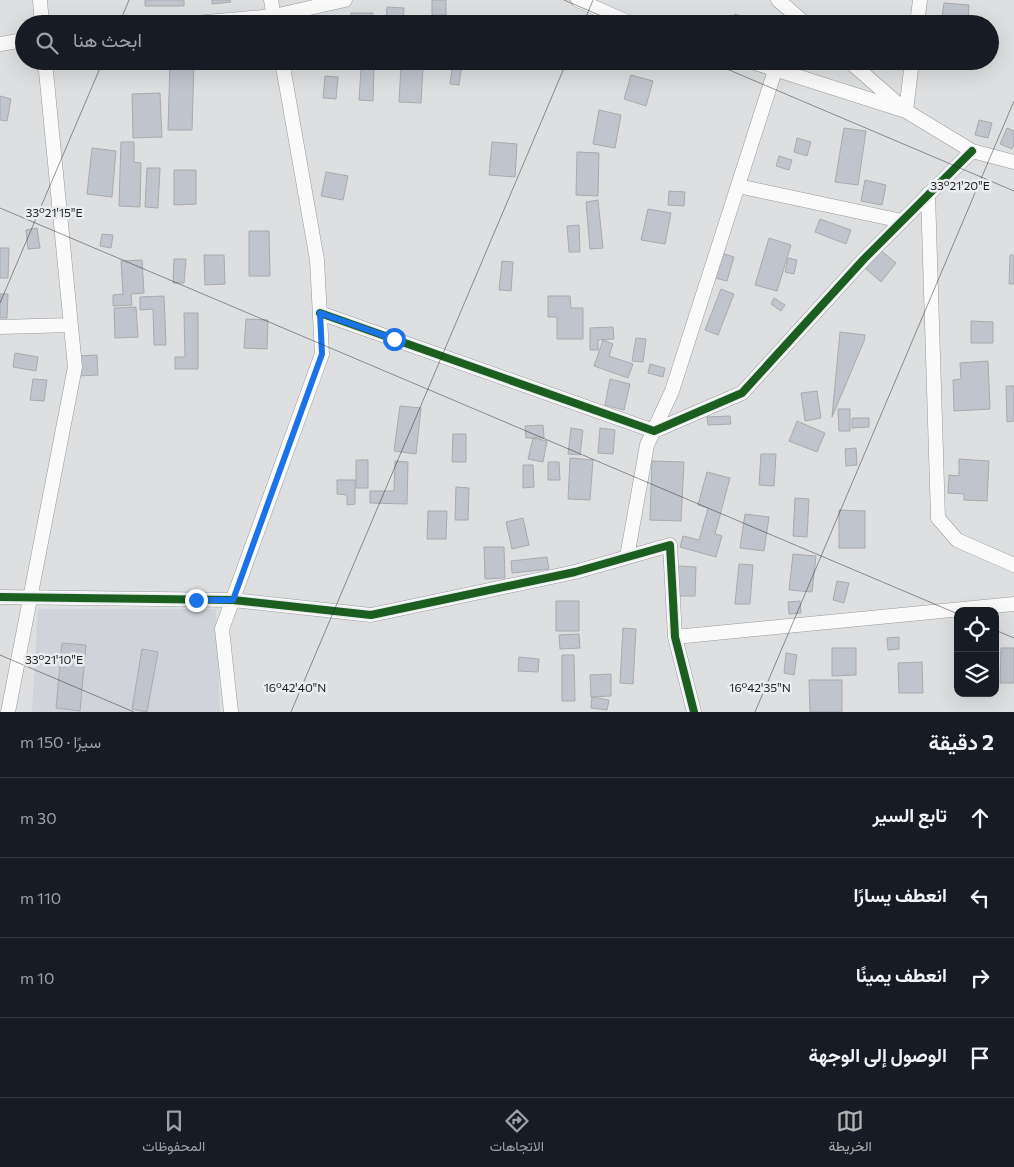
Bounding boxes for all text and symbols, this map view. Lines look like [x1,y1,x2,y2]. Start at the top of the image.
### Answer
search box [15,15,999,70]
text: ابحث هنا [73,28,142,51]
icon: search [33,29,61,57]
text: 33°21'20"E [930,178,990,192]
text: 33°21'15"E [25,205,83,219]
route start [383,328,406,351]
route end [185,589,208,612]
map controls [954,607,999,697]
button: locate [954,607,999,652]
text: 33°21'10"E [25,652,83,666]
button: layers [954,652,999,697]
text: 16°42'40"N [264,680,326,694]
text: 16°42'35"N [729,680,791,694]
text: 2 دقيقة [929,729,994,754]
text: سيرًا · 150 m [20,732,101,751]
text: تابع السير [873,803,947,826]
icon: ahead [966,804,994,832]
text: 30 m [20,808,57,827]
text: انعطف يسارًا [853,883,947,906]
icon: left [966,884,994,912]
text: 110 m [20,888,61,907]
text: انعطف يمينًا [856,963,947,986]
icon: right [966,964,994,992]
text: 10 m [20,968,54,987]
text: الوصول إلى الوجهة [808,1043,947,1066]
icon: arrive [966,1044,994,1072]
tab: المحفوظات [142,1107,205,1159]
tab: الاتجاهات [490,1107,544,1159]
tab: الخريطة [828,1107,872,1159]

